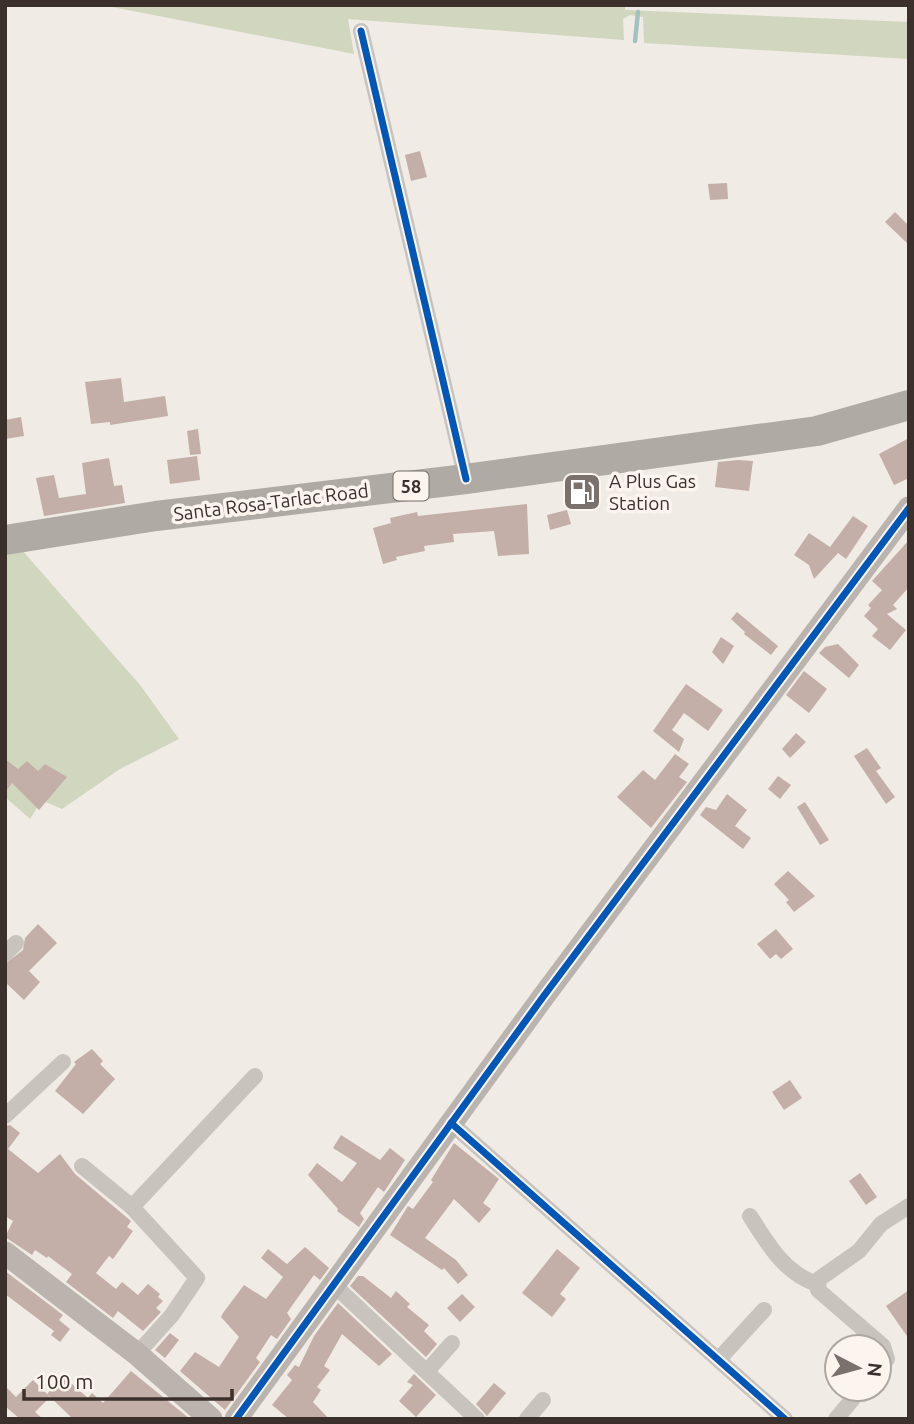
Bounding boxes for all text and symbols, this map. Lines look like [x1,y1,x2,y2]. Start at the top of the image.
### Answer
place label: A Plus Gas Station [609,470,696,514]
fuel station icon: A Plus Gas Station [561,471,603,513]
road number: 58 [394,472,428,500]
street label: Santa Rosa-Tarlac Road [172,479,370,525]
north arrow [823,1333,893,1403]
scale bar [24,1358,233,1402]
text: N [863,1362,887,1378]
text: 100 m [35,1369,93,1393]

